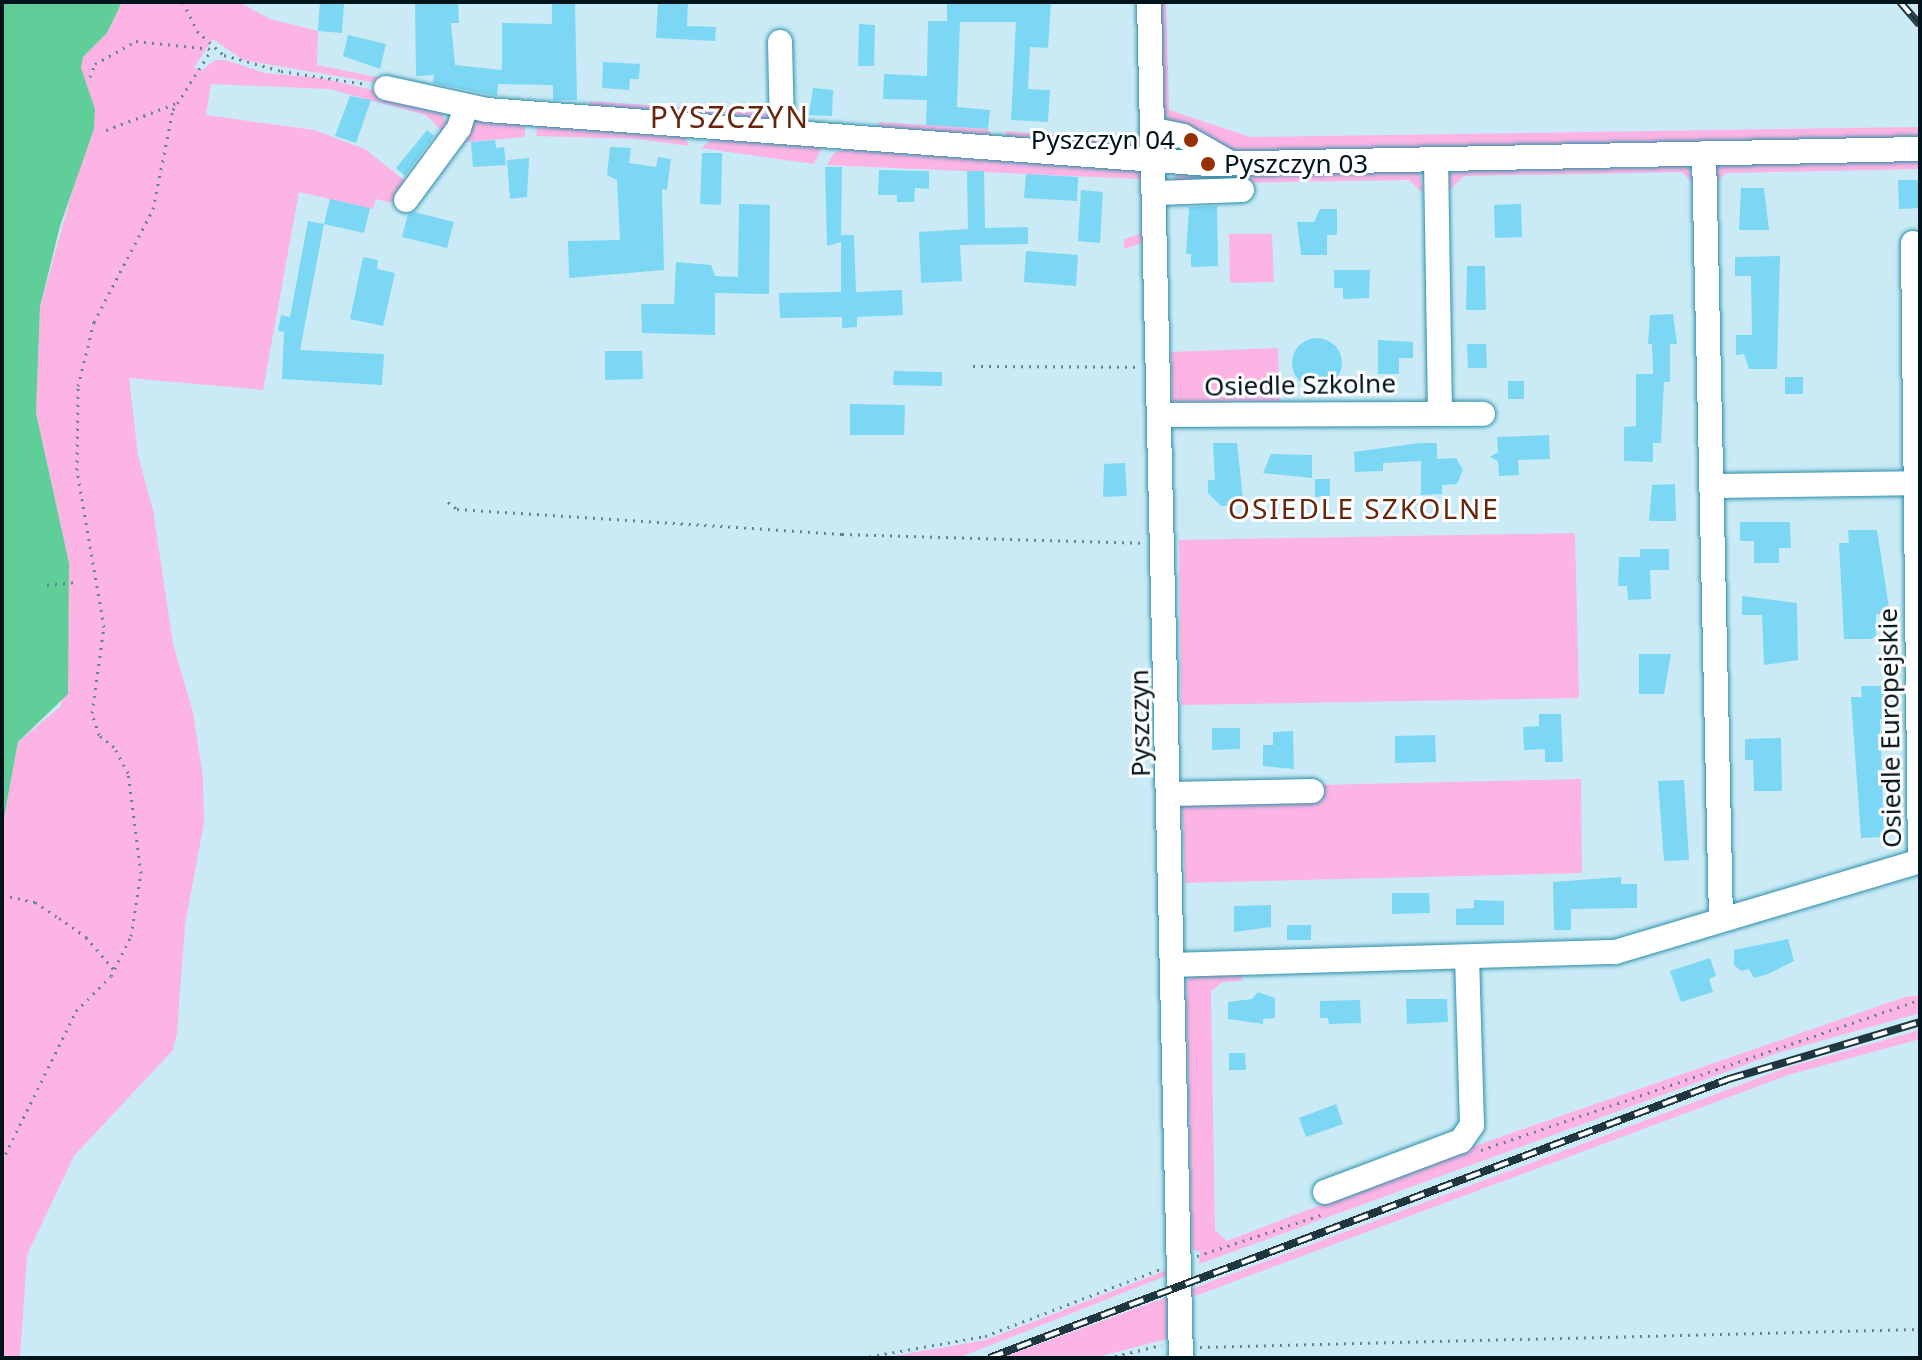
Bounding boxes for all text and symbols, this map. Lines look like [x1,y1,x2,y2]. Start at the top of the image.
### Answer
district label: PYSZCZYN [650,99,810,135]
place label: Pyszczyn 04 [1031,124,1175,156]
marker: Pyszczyn 04 [1182,131,1200,149]
place label: Pyszczyn 03 [1224,148,1368,180]
marker: Pyszczyn 03 [1199,155,1217,173]
street label: Osiedle Szkolne [1204,368,1396,402]
district label: OSIEDLE SZKOLNE [1228,491,1500,525]
street label: Osiedle Europejskie [1872,608,1908,848]
street label: Pyszczyn [1123,669,1157,777]

